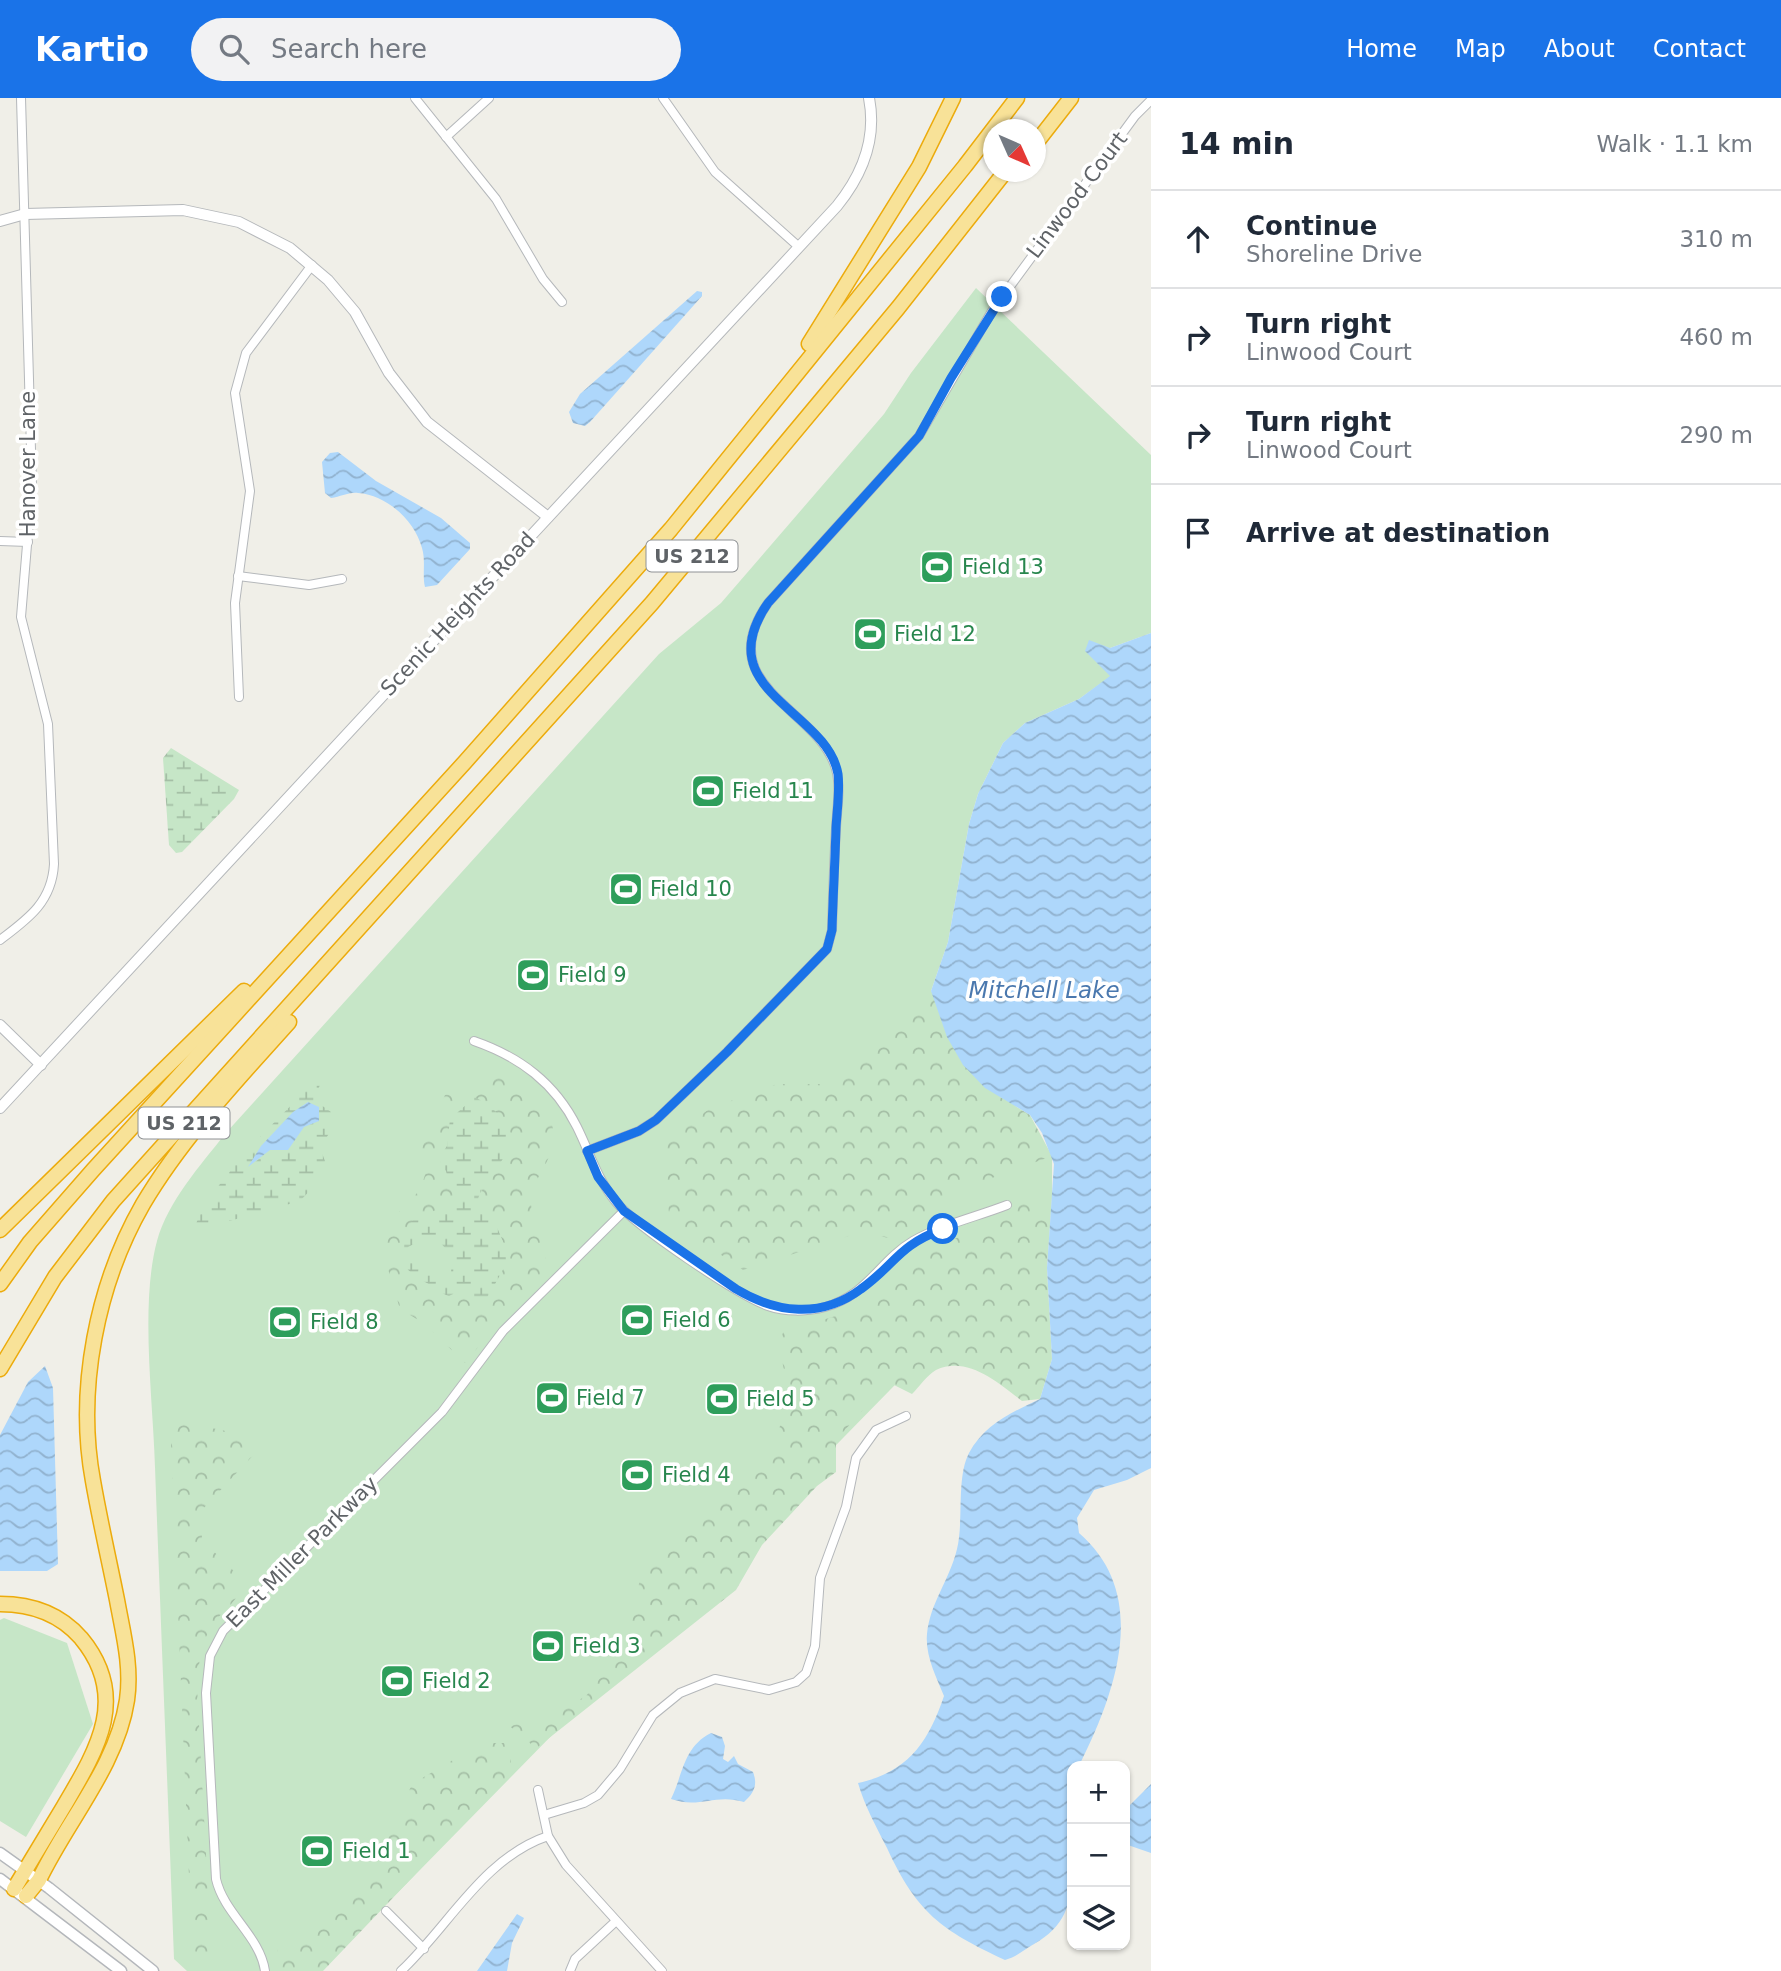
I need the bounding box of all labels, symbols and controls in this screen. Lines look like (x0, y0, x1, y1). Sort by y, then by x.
search box (191, 18, 681, 81)
text: Kartio (35, 30, 149, 69)
icon: search (215, 30, 253, 68)
text: Search here (271, 34, 427, 64)
text: Home (1346, 35, 1417, 63)
text: Map (1455, 35, 1506, 63)
text: About (1544, 35, 1615, 63)
text: Contact (1653, 35, 1746, 63)
north arrow (983, 119, 1046, 182)
text: 14 min (1179, 126, 1294, 161)
street label: Linwood Court (1022, 127, 1132, 263)
text: Walk · 1.1 km (1596, 131, 1753, 157)
text: Continue (1246, 211, 1377, 241)
icon: ahead (1179, 220, 1217, 258)
text: 310 m (1679, 226, 1753, 252)
text: Shoreline Drive (1246, 241, 1423, 267)
route end (986, 281, 1017, 312)
text: Turn right (1246, 309, 1391, 339)
icon: right (1179, 318, 1217, 356)
text: 460 m (1679, 324, 1753, 350)
text: Linwood Court (1246, 339, 1412, 365)
street label: Hanover Lane (16, 391, 40, 537)
text: Turn right (1246, 407, 1391, 437)
icon: right (1179, 416, 1217, 454)
text: 290 m (1679, 422, 1753, 448)
text: Linwood Court (1246, 437, 1412, 463)
icon: arrive (1179, 514, 1217, 552)
text: Arrive at destination (1246, 518, 1550, 548)
street label: Scenic Heights Road (376, 527, 540, 701)
road number: US 212 (646, 540, 738, 572)
sports icon: Field 13 (918, 548, 956, 586)
place label: Field 13 (962, 555, 1044, 579)
sports icon: Field 12 (851, 615, 889, 653)
place label: Field 12 (894, 622, 976, 646)
sports icon: Field 11 (689, 772, 727, 810)
place label: Field 11 (732, 779, 814, 803)
sports icon: Field 10 (607, 870, 645, 908)
place label: Field 10 (650, 877, 732, 901)
sports icon: Field 9 (514, 956, 552, 994)
place label: Field 9 (558, 963, 627, 987)
water label: Mitchell Lake (968, 977, 1120, 1003)
road number: US 212 (138, 1107, 230, 1138)
route start (927, 1213, 958, 1244)
sports icon: Field 6 (618, 1301, 656, 1339)
sports icon: Field 8 (266, 1303, 304, 1341)
place label: Field 6 (662, 1308, 731, 1332)
place label: Field 8 (310, 1310, 379, 1334)
sports icon: Field 7 (533, 1379, 571, 1417)
sports icon: Field 5 (703, 1380, 741, 1418)
place label: Field 7 (576, 1386, 645, 1410)
place label: Field 5 (746, 1387, 815, 1411)
sports icon: Field 4 (618, 1456, 656, 1494)
place label: Field 4 (662, 1463, 731, 1487)
street label: East Miller Parkway (221, 1471, 383, 1633)
sports icon: Field 3 (529, 1627, 567, 1665)
place label: Field 3 (572, 1634, 641, 1658)
sports icon: Field 2 (378, 1662, 416, 1700)
place label: Field 2 (422, 1669, 491, 1693)
map controls (1067, 1761, 1130, 1950)
button: + (1067, 1761, 1130, 1824)
button: − (1067, 1824, 1130, 1887)
sports icon: Field 1 (298, 1832, 336, 1870)
place label: Field 1 (342, 1839, 411, 1863)
button: layers (1067, 1887, 1130, 1950)

